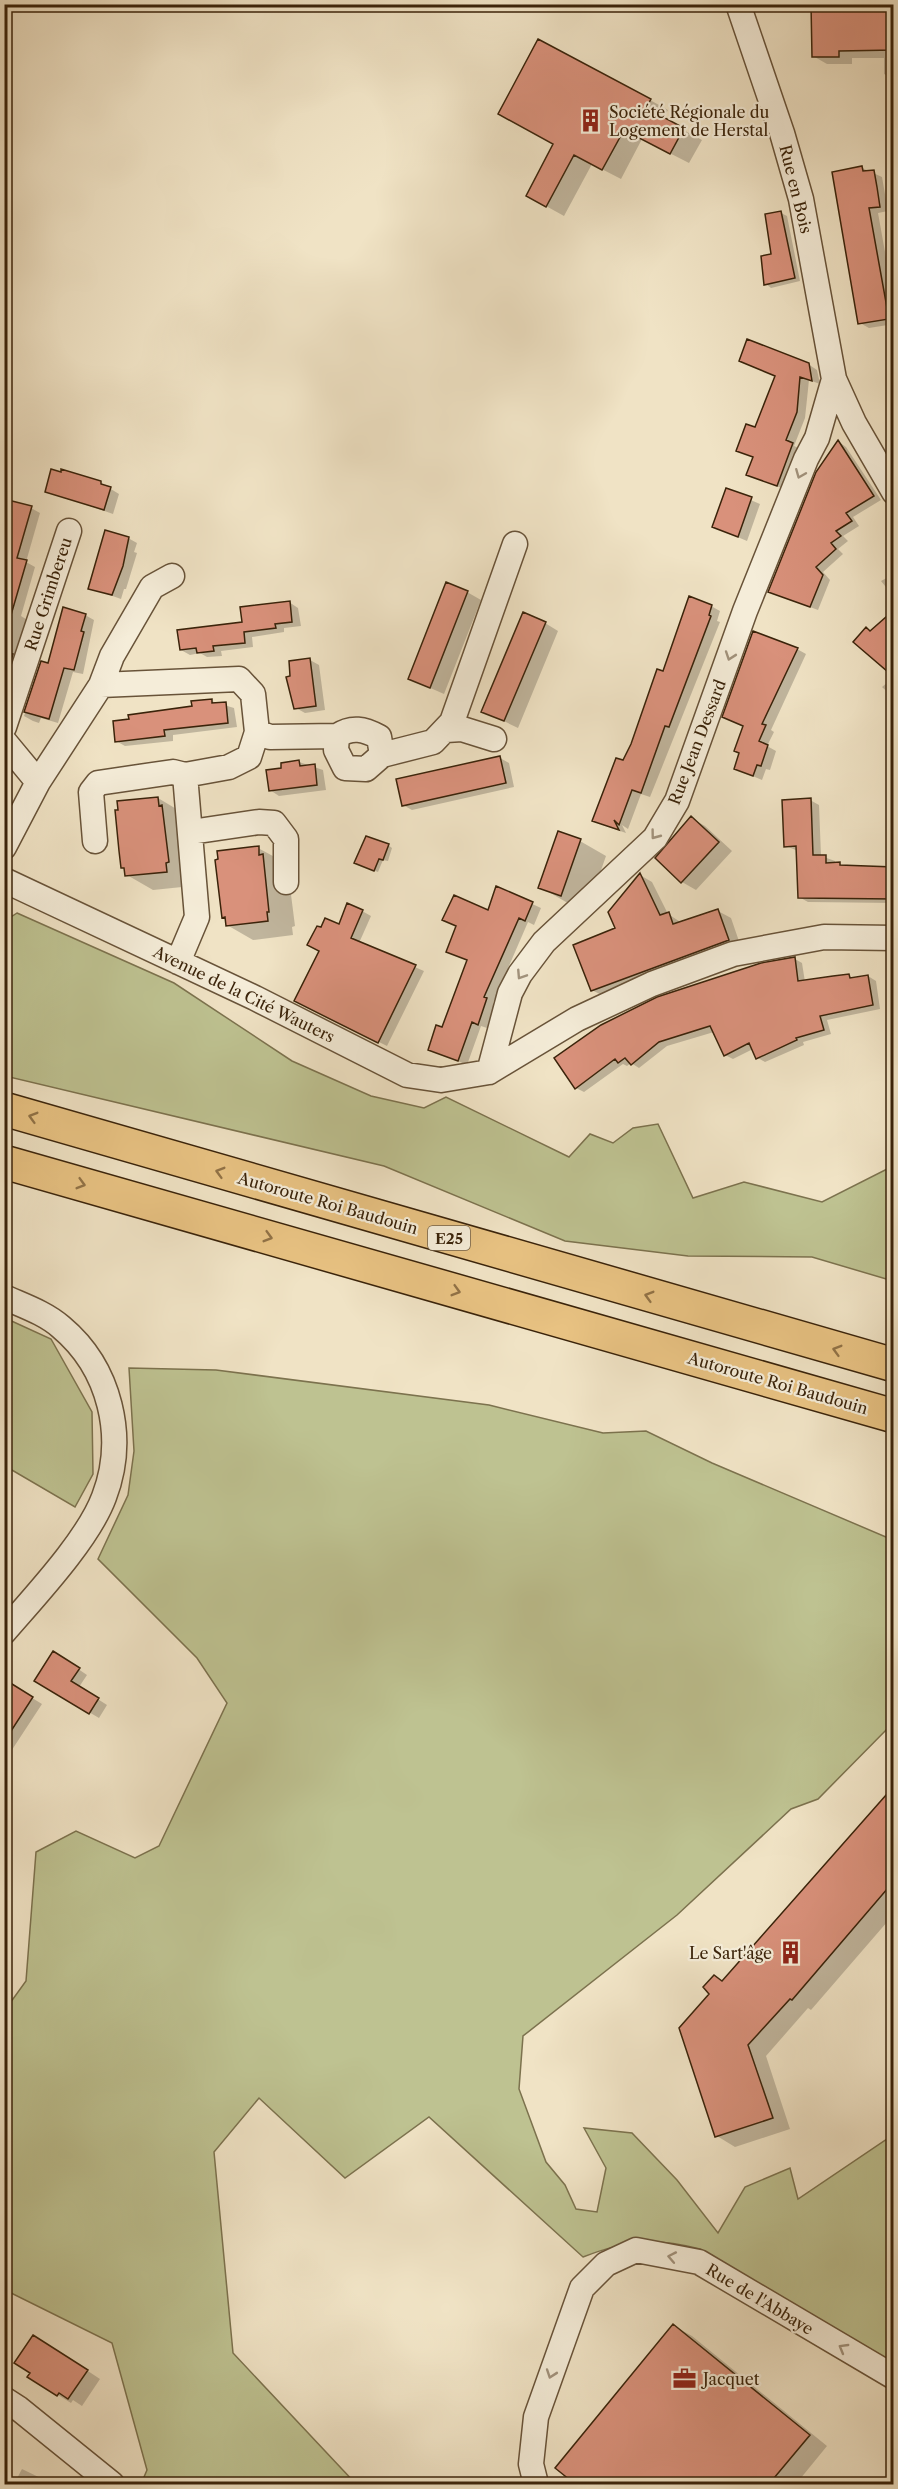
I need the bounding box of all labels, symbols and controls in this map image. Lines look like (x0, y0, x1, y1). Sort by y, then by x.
place label: Société Régionale du Logement de Herstal (609, 102, 769, 140)
building icon: Société Régionale du Logement de Herstal (578, 108, 604, 134)
street label: Rue en Bois (775, 143, 817, 236)
one-way arrow (795, 467, 807, 478)
street label: Rue Grimbereu (20, 535, 76, 653)
one-way arrow (725, 650, 737, 661)
street label: Rue Jean Dessard (664, 676, 730, 807)
one-way arrow (652, 828, 663, 839)
street label: Avenue de la Cité Wauters (149, 941, 338, 1047)
one-way arrow (516, 969, 528, 979)
one-way arrow (28, 1112, 39, 1124)
one-way arrow (215, 1167, 226, 1179)
street label: Autoroute Roi Baudouin (235, 1167, 420, 1238)
one-way arrow (76, 1176, 86, 1189)
road number: E25 (428, 1226, 470, 1250)
one-way arrow (263, 1230, 273, 1243)
one-way arrow (450, 1284, 461, 1296)
one-way arrow (645, 1291, 655, 1303)
one-way arrow (832, 1344, 842, 1357)
street label: Autoroute Roi Baudouin (685, 1347, 870, 1418)
building icon: Le Sart'âge (777, 1940, 803, 1966)
place label: Le Sart'âge (689, 1943, 772, 1963)
one-way arrow (667, 2251, 677, 2264)
street label: Rue de l'Abbaye (703, 2259, 817, 2339)
one-way arrow (839, 2344, 849, 2355)
office icon: Jacquet (672, 2366, 698, 2392)
one-way arrow (546, 2368, 559, 2379)
place label: Jacquet (700, 2369, 760, 2389)

